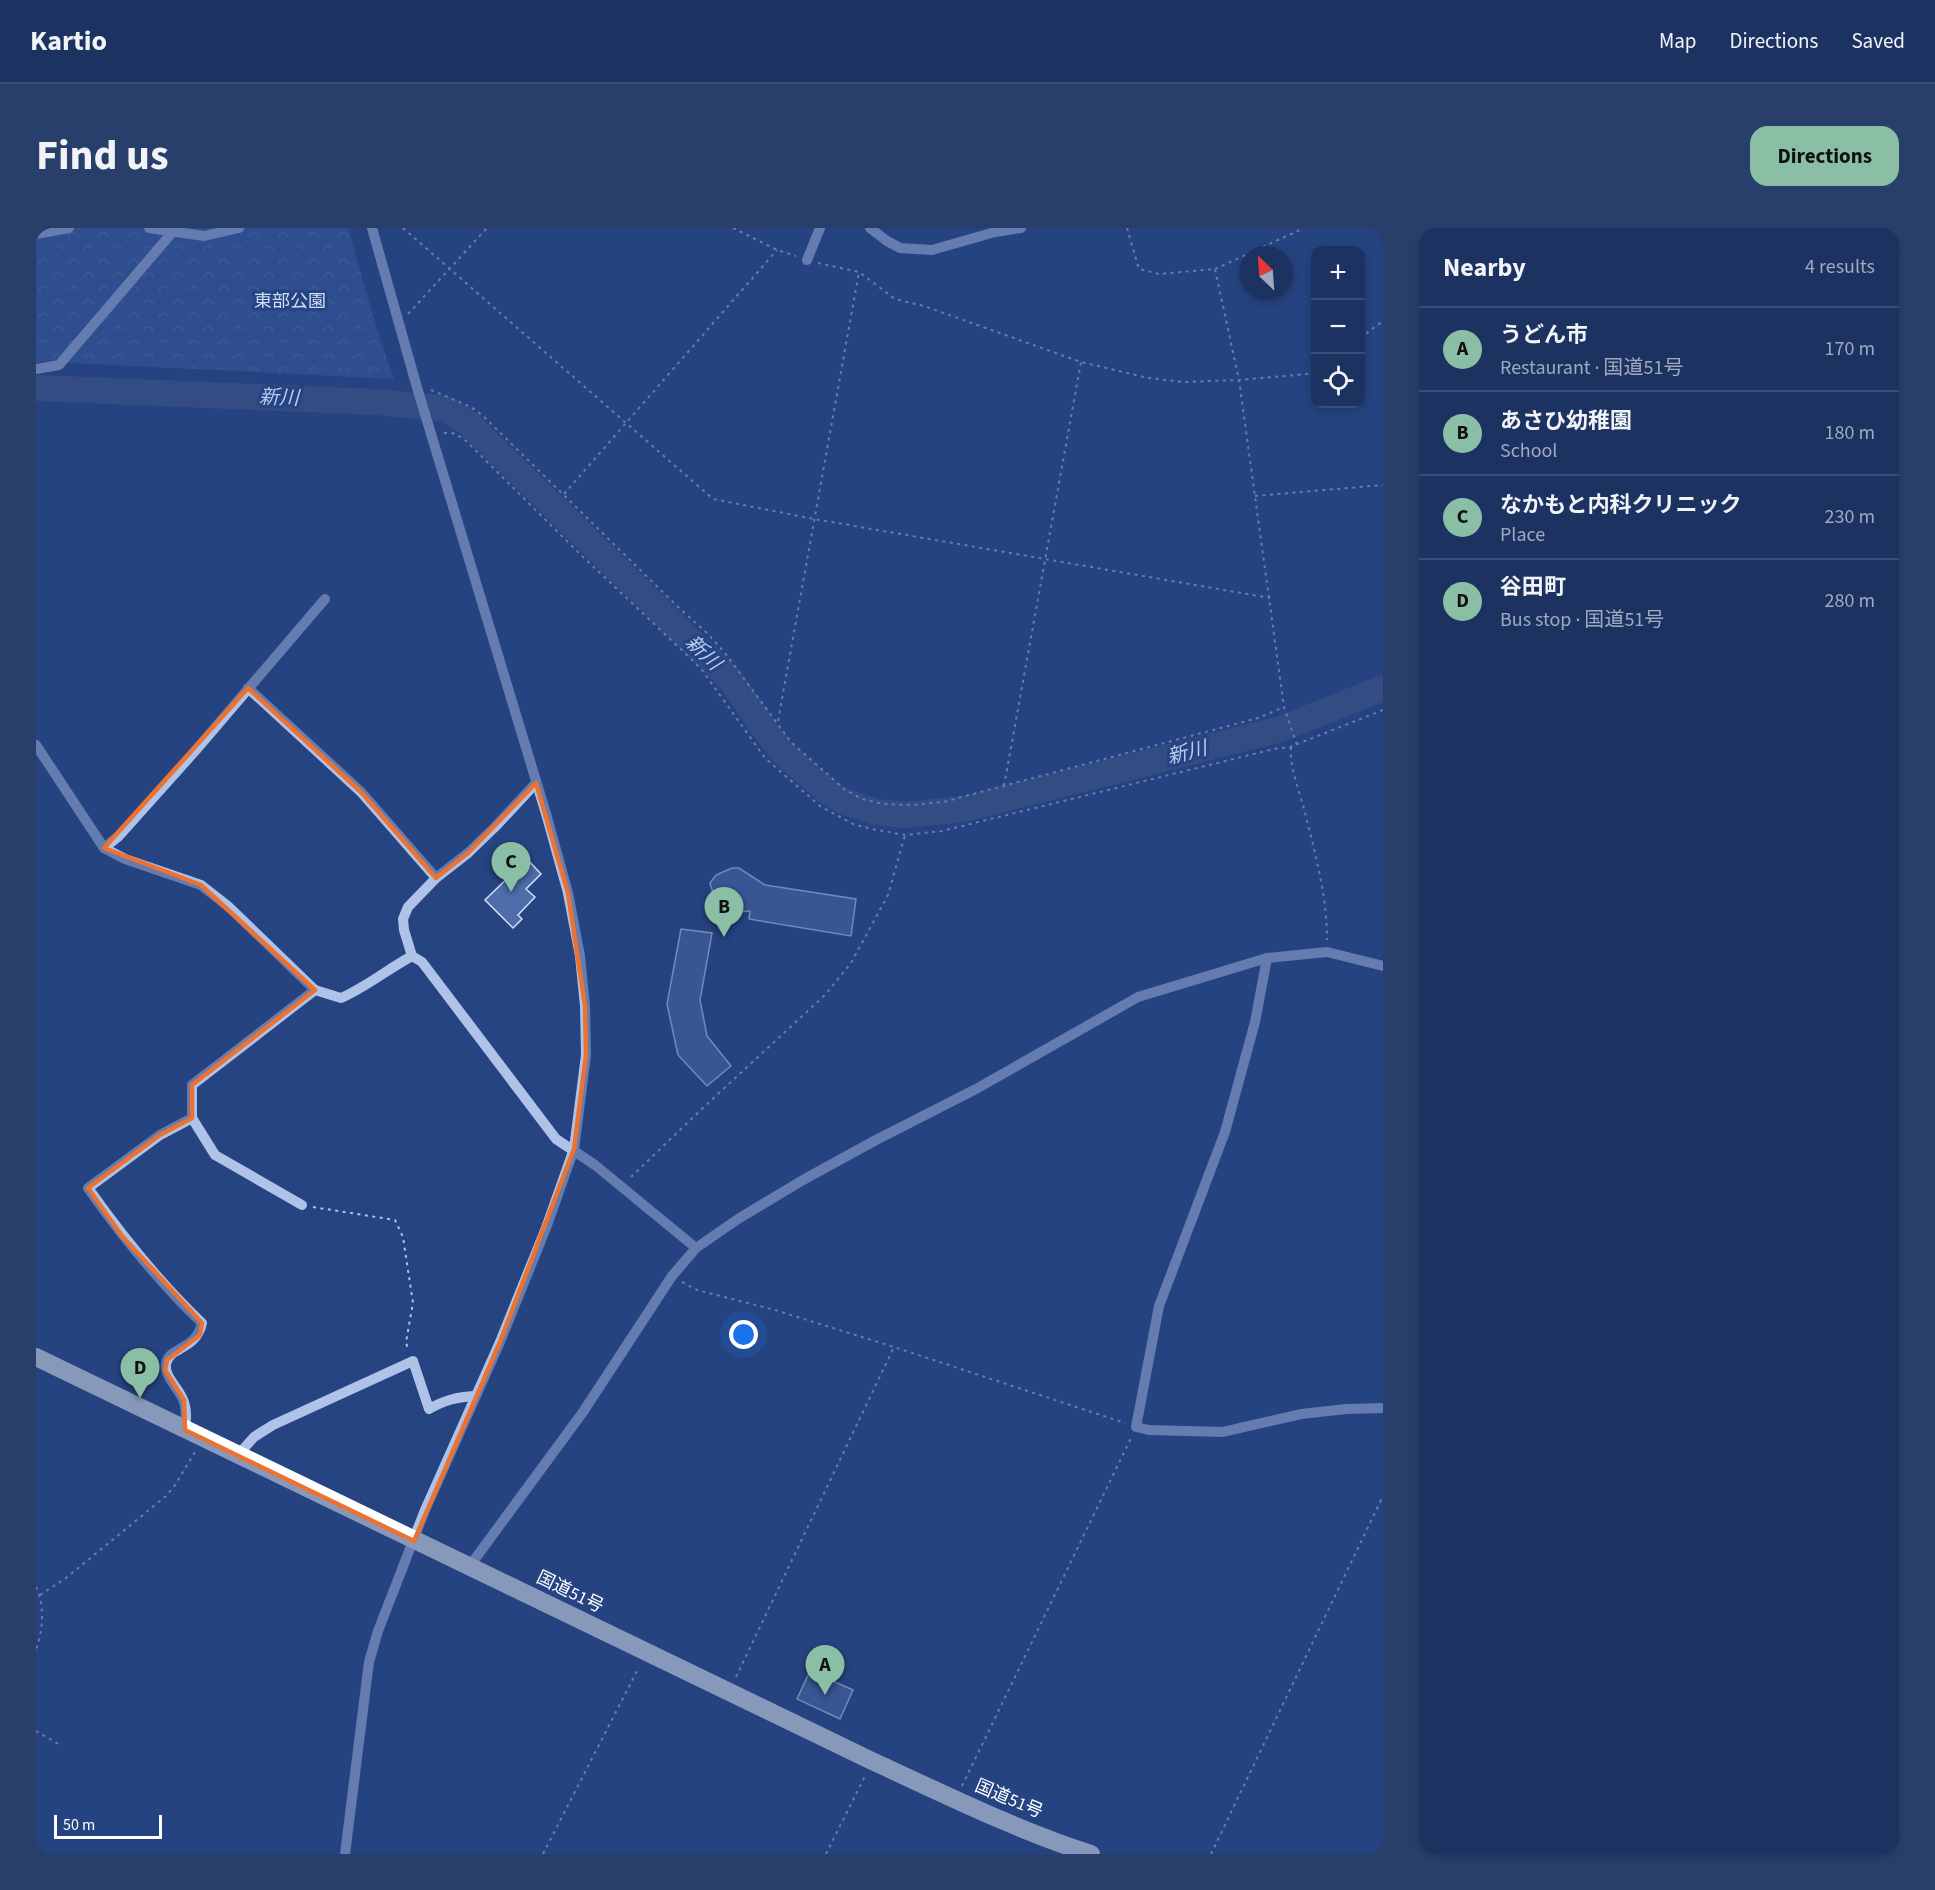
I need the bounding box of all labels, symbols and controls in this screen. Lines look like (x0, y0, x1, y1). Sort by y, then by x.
text: Kartio (30, 21, 107, 61)
text: Map (1659, 26, 1697, 56)
text: Directions (1730, 26, 1818, 56)
text: Saved (1851, 26, 1905, 56)
text: Find us (36, 126, 169, 186)
button: Directions (1750, 126, 1899, 186)
north arrow (1239, 246, 1293, 300)
map controls (1311, 246, 1365, 408)
button: + (1311, 246, 1365, 300)
text: Nearby (1443, 249, 1526, 286)
text: 4 results (1805, 253, 1875, 281)
park label: 東部公園 (254, 289, 326, 314)
button: − (1311, 300, 1365, 354)
text: うどん市 (1500, 319, 1588, 351)
text: A (1457, 335, 1468, 363)
text: 170 m (1825, 335, 1875, 363)
button: locate (1311, 354, 1365, 408)
text: Restaurant · 国道51号 (1500, 354, 1683, 382)
water label: 新川 (259, 383, 301, 413)
text: あさひ幼稚園 (1500, 405, 1632, 437)
text: B (1456, 419, 1469, 447)
text: 180 m (1825, 419, 1875, 447)
text: School (1500, 437, 1557, 465)
text: なかもと内科クリニック (1500, 489, 1742, 521)
text: C (1457, 503, 1468, 531)
text: 230 m (1825, 503, 1875, 531)
text: Place (1500, 521, 1545, 549)
text: 谷田町 (1500, 571, 1566, 603)
text: D (1456, 587, 1469, 615)
text: 280 m (1825, 587, 1875, 615)
text: Bus stop · 国道51号 (1500, 606, 1664, 634)
water label: 新川 (679, 629, 729, 678)
water label: 新川 (1164, 734, 1212, 771)
pin: C (492, 842, 530, 892)
pin: B (704, 888, 744, 937)
your location (729, 1320, 758, 1349)
pin: D (120, 1348, 160, 1398)
street label: 国道51号 (532, 1565, 608, 1619)
pin: A (806, 1646, 844, 1695)
street label: 国道51号 (971, 1773, 1047, 1825)
scale bar (54, 1812, 162, 1840)
text: 50 m (63, 1814, 95, 1836)

